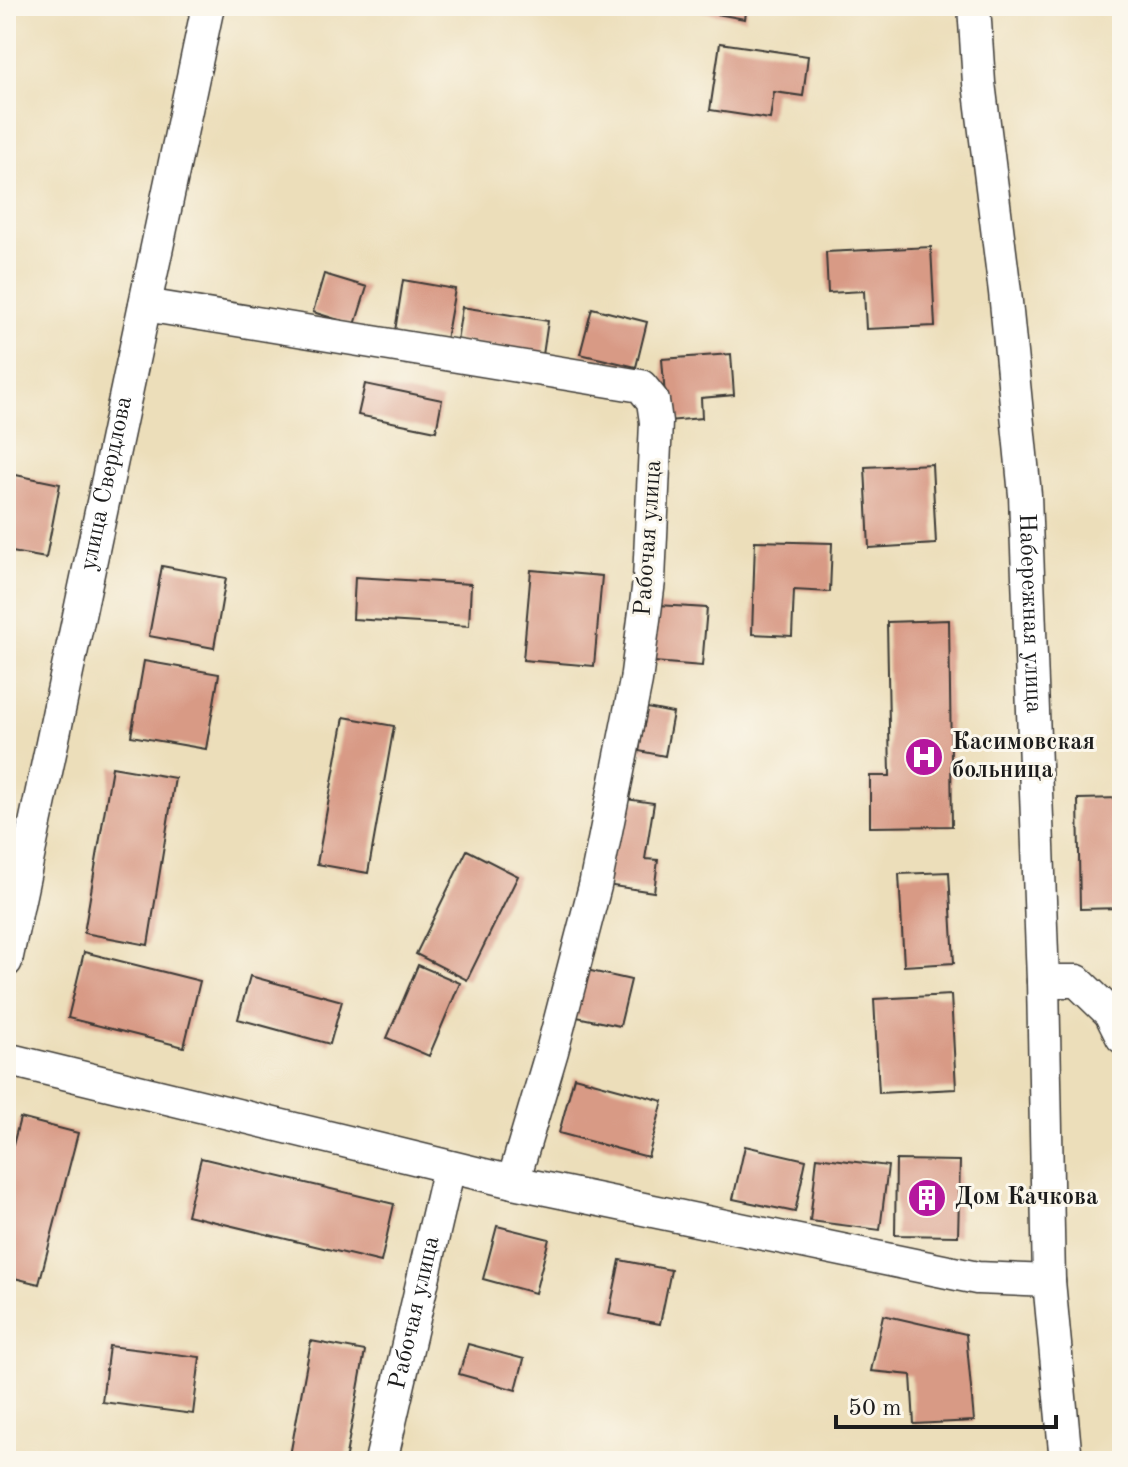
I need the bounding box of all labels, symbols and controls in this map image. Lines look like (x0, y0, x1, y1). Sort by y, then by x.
street label: улица Свердлова (77, 394, 137, 573)
street label: Рабочая улица (632, 459, 666, 617)
street label: Набережная улица (1014, 513, 1045, 714)
place label: Касимовская больница (952, 731, 1095, 783)
hospital icon: Касимовская больница (903, 736, 945, 778)
building icon: Дом Качкова (906, 1177, 948, 1219)
place label: Дом Качкова (955, 1186, 1098, 1210)
street label: Рабочая улица (386, 1234, 445, 1392)
scale bar (836, 1379, 1056, 1429)
text: 50 m (848, 1397, 902, 1421)

